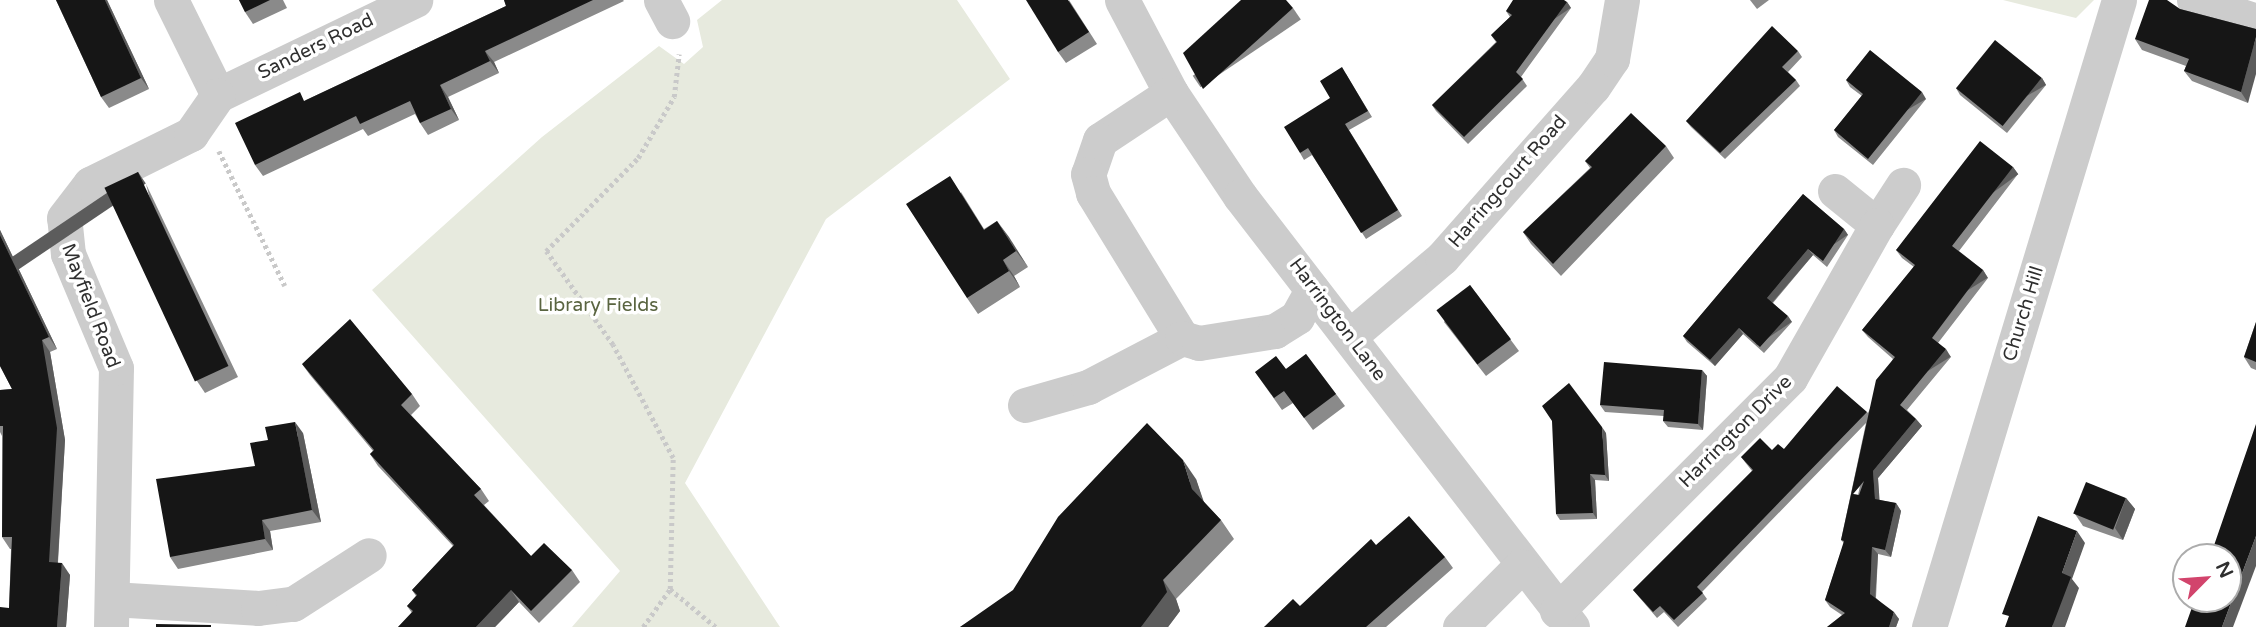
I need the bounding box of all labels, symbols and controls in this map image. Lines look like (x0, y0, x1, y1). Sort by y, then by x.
street label: Sanders Road (254, 9, 378, 85)
street label: Harringcourt Road (1444, 111, 1572, 253)
street label: Mayfield Road (56, 241, 124, 371)
street label: Harrington Lane (1284, 254, 1390, 386)
street label: Church Hill (1999, 264, 2049, 364)
park label: Library Fields (538, 295, 658, 317)
street label: Harrington Drive (1675, 371, 1797, 493)
north arrow (2172, 543, 2242, 613)
text: N (2211, 558, 2237, 582)

